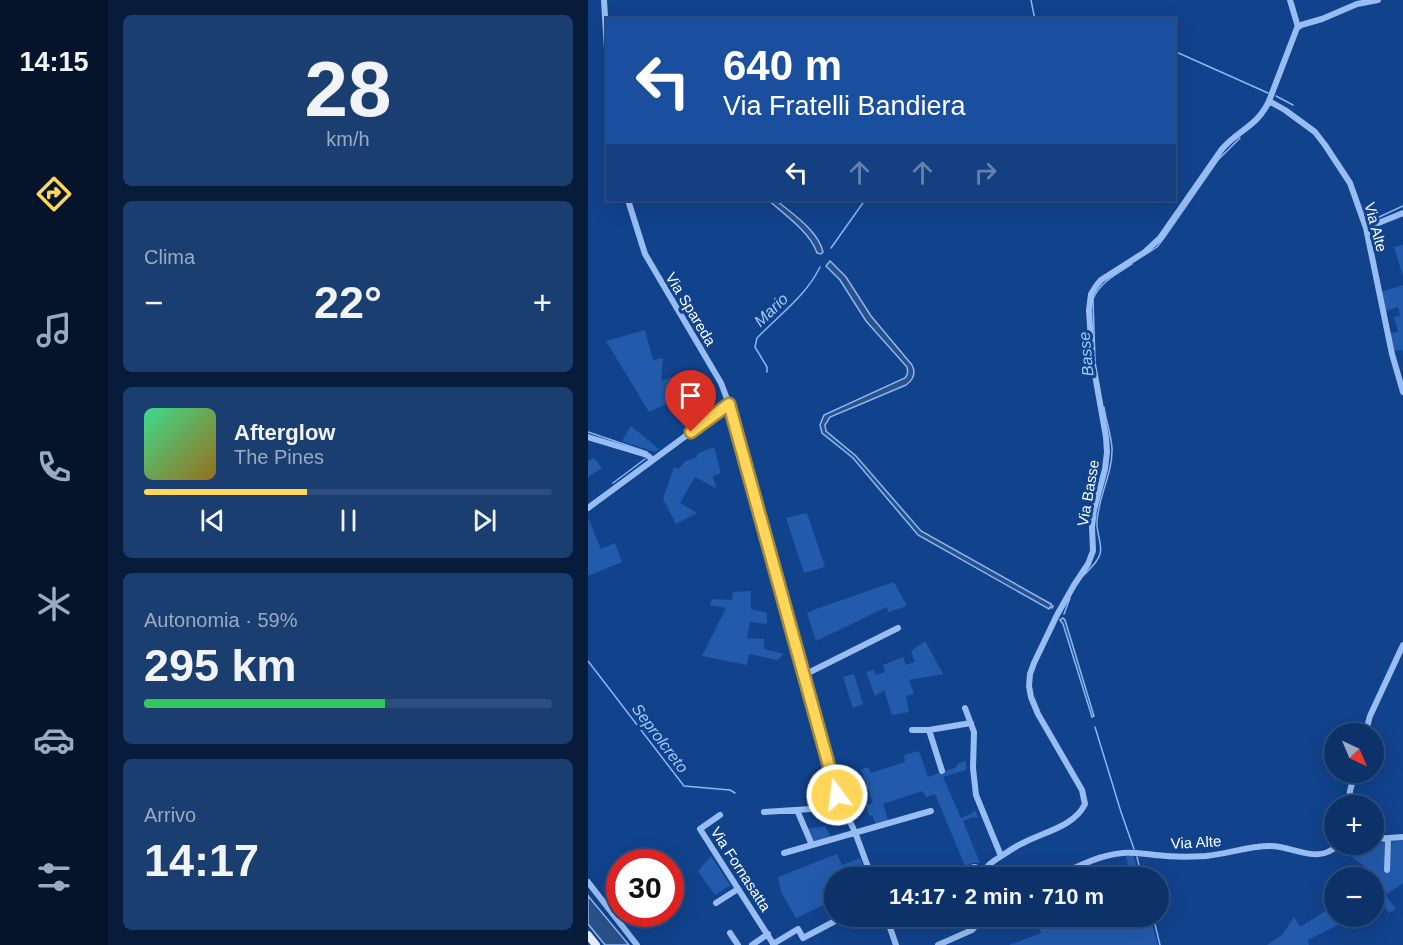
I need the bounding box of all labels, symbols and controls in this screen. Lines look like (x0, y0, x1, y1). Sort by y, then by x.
icon: left (624, 42, 702, 120)
text: 640 m (723, 42, 842, 89)
text: 28 (305, 45, 391, 133)
text: 14:15 (19, 47, 89, 77)
text: Via Fratelli Bandiera (723, 91, 966, 121)
text: km/h (326, 128, 370, 150)
icon: left (780, 156, 813, 189)
icon: ahead (843, 156, 876, 189)
icon: ahead (906, 156, 939, 189)
icon: right (969, 156, 1002, 189)
icon: directions (33, 173, 75, 215)
street label: Via Alte (1361, 200, 1391, 254)
text: Clima (144, 246, 195, 268)
street label: Via Spareda (663, 269, 720, 349)
text: 22° (314, 277, 382, 328)
text: − (144, 284, 163, 321)
text: + (533, 284, 552, 321)
water label: Mario (751, 290, 791, 330)
icon: music (33, 309, 75, 351)
water label: Basse (1076, 331, 1096, 377)
pin (665, 370, 716, 432)
icon: arrive (674, 379, 707, 412)
text: Afterglow (234, 420, 335, 445)
icon: phone (33, 446, 75, 488)
text: The Pines (234, 446, 324, 468)
street label: Via Basse (1074, 458, 1102, 528)
icon: previous (196, 504, 229, 537)
icon: pause (332, 504, 365, 537)
icon: next (468, 504, 501, 537)
icon: climate (33, 583, 75, 625)
text: Autonomia · 59% (144, 609, 297, 631)
text: 295 km (144, 640, 297, 691)
water label: Seprolcreto (629, 700, 691, 776)
icon: car (33, 719, 75, 761)
north arrow (1324, 723, 1384, 783)
map controls (1324, 723, 1384, 927)
position arrow (805, 763, 869, 827)
button: + (1324, 795, 1384, 855)
text: Arrivo (144, 804, 196, 826)
street label: Via Fornasatta (707, 824, 775, 915)
street label: Via Alte (1170, 832, 1222, 852)
text: 14:17 (144, 835, 259, 886)
speed limit sign: 30 (606, 849, 684, 927)
icon: filters (33, 856, 75, 898)
button: − (1324, 867, 1384, 927)
text: 14:17 · 2 min · 710 m (889, 884, 1104, 909)

